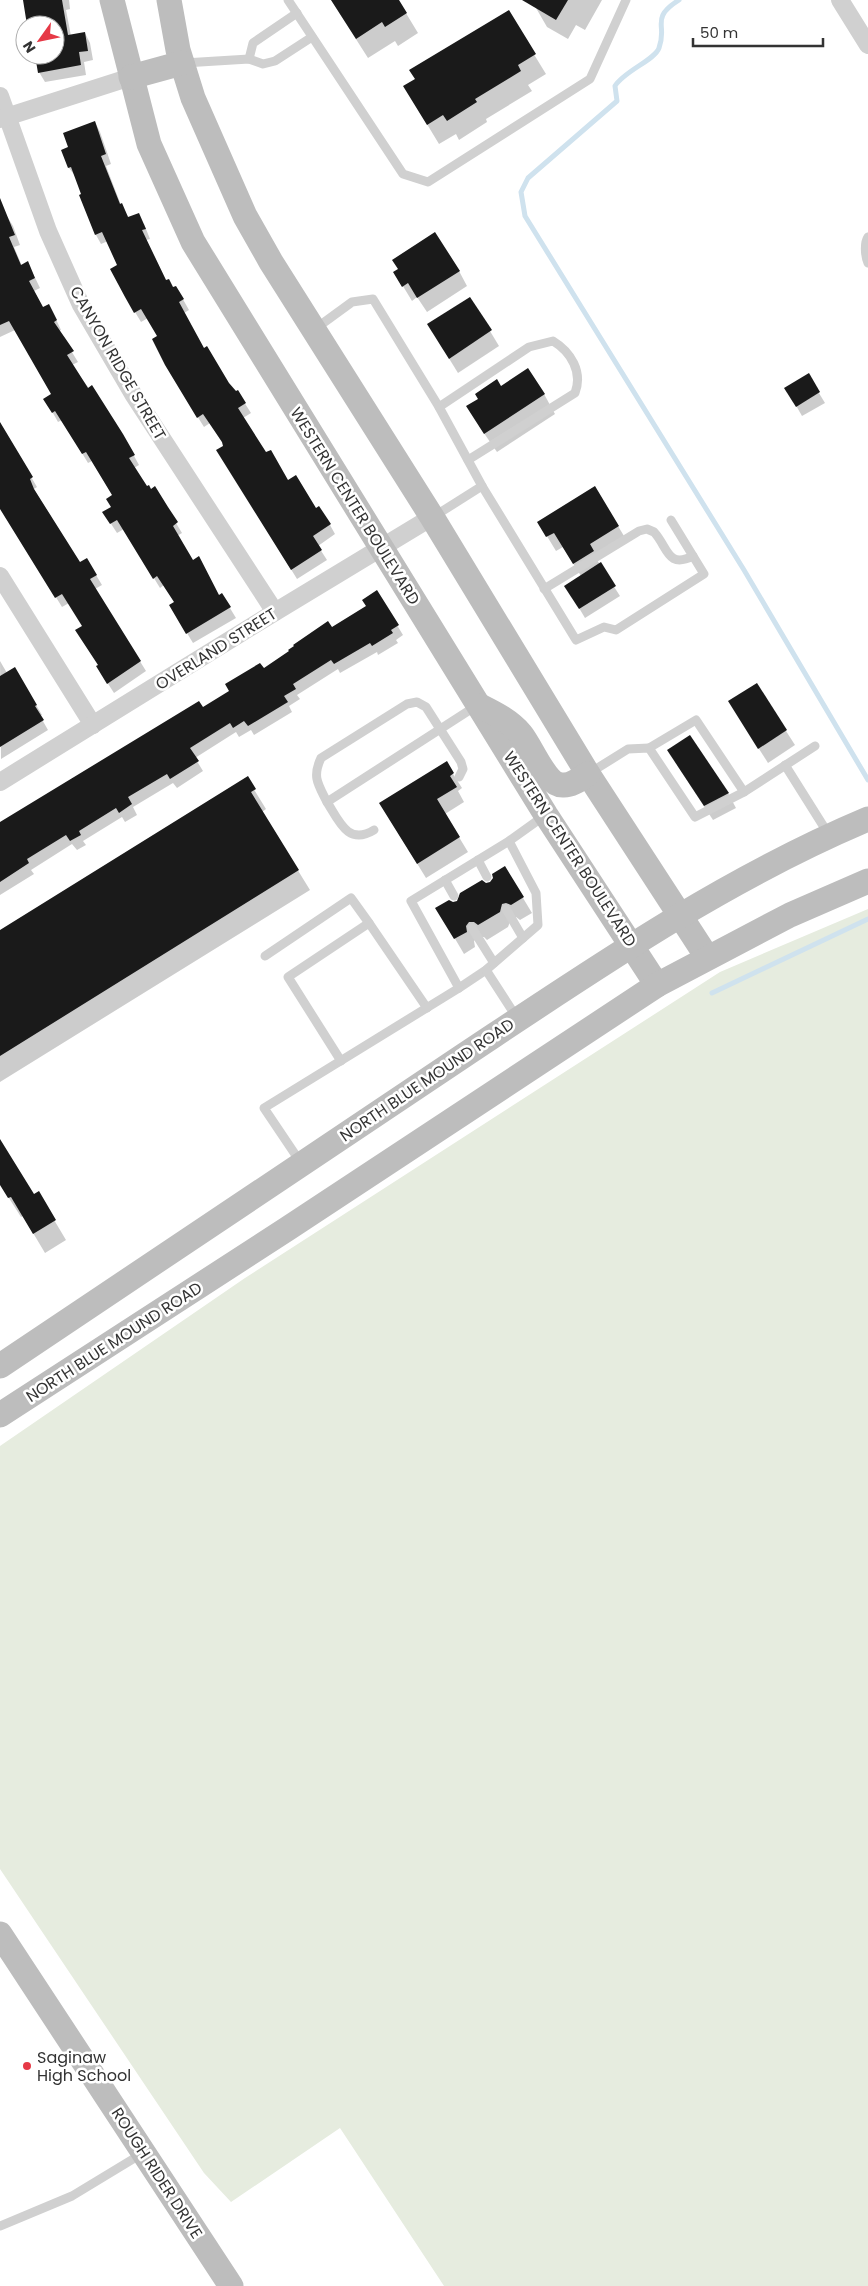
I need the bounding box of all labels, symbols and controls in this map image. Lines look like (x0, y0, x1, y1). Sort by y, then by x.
north arrow (15, 15, 65, 65)
scale bar (693, 15, 823, 47)
text: 50 m (700, 22, 738, 43)
text: N (18, 37, 40, 57)
street label: CANYON RIDGE STREET (64, 282, 172, 445)
street label: WESTERN CENTER BOULEVARD (285, 403, 425, 609)
street label: OVERLAND STREET (151, 602, 281, 696)
street label: WESTERN CENTER BOULEVARD (498, 747, 642, 951)
street label: NORTH BLUE MOUND ROAD (335, 1013, 519, 1147)
street label: NORTH BLUE MOUND ROAD (21, 1276, 207, 1408)
place label: Saginaw High School (37, 2046, 131, 2087)
marker: Saginaw High School (21, 2060, 33, 2072)
street label: ROUGH RIDER DRIVE (106, 2103, 208, 2243)

